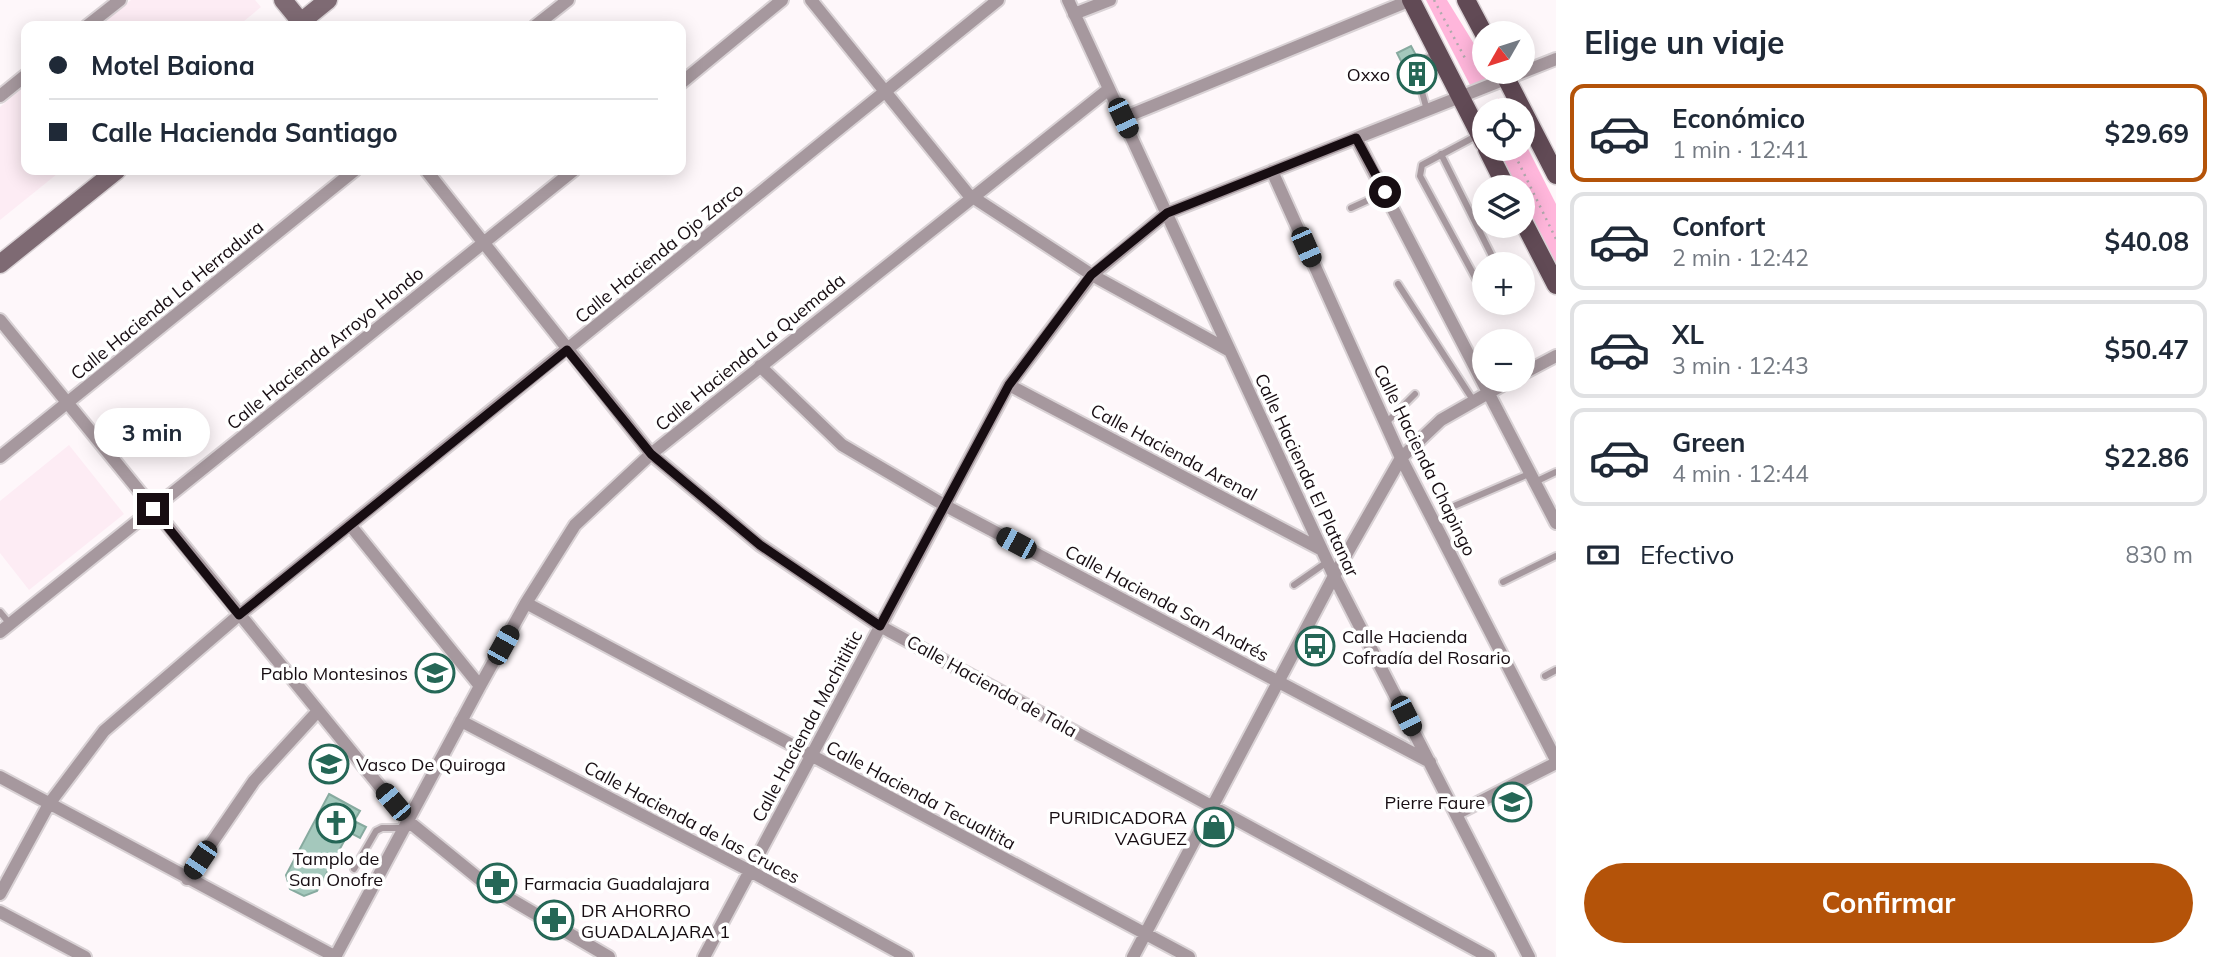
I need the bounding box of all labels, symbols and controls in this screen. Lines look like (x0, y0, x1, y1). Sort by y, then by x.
north arrow (1472, 21, 1535, 84)
map controls (1472, 21, 1535, 392)
text: Elige un viaje (1584, 22, 1785, 62)
text: Motel Baiona (91, 49, 255, 82)
building icon: Oxxo (1396, 53, 1438, 95)
place label: Oxxo (1347, 63, 1390, 86)
car (1105, 95, 1142, 141)
button: locate (1472, 98, 1535, 161)
icon: car (1588, 102, 1651, 165)
text: Económico (1672, 102, 1805, 135)
text: Calle Hacienda Santiago (91, 116, 398, 149)
text: $29.69 (2105, 117, 2189, 150)
text: 1 min · 12:41 (1672, 135, 1809, 164)
button: layers (1472, 175, 1535, 238)
route start (1369, 176, 1401, 208)
street label: Calle Hacienda Ojo Zarco (570, 178, 748, 328)
icon: car (1588, 210, 1651, 273)
text: Confort (1672, 210, 1765, 243)
street label: Calle Hacienda La Herradura (66, 215, 268, 385)
car (1288, 224, 1325, 270)
text: $40.08 (2105, 225, 2189, 258)
text: 2 min · 12:42 (1672, 243, 1809, 272)
button: + (1472, 252, 1535, 315)
street label: Calle Hacienda Arroyo Hondo (222, 261, 428, 435)
street label: Calle Hacienda La Quemada (650, 268, 850, 436)
icon: car (1588, 318, 1651, 381)
text: XL (1672, 318, 1704, 351)
button: − (1472, 329, 1535, 392)
text: $50.47 (2105, 333, 2189, 366)
text: 3 min · 12:43 (1672, 351, 1809, 380)
street label: Calle Hacienda Chapingo (1368, 360, 1482, 560)
street label: Calle Hacienda El Platanar (1250, 370, 1364, 581)
street label: Calle Hacienda Arenal (1087, 398, 1261, 506)
callout: 3 min (95, 407, 211, 456)
text: 3 min (122, 418, 182, 447)
icon: car (1588, 426, 1651, 489)
text: Green (1672, 426, 1745, 459)
text: $22.86 (2105, 441, 2189, 474)
text: 4 min · 12:44 (1672, 459, 1809, 488)
route end (137, 493, 169, 525)
car (993, 524, 1040, 562)
icon: cash (1584, 536, 1622, 574)
text: Efectivo (1640, 538, 1734, 571)
street label: Calle Hacienda San Andrés (1061, 539, 1273, 667)
text: 830 m (2125, 540, 2193, 569)
car (484, 622, 523, 668)
bus stop icon: Calle Hacienda Cofradía del Rosario (1294, 625, 1336, 667)
place label: Calle Hacienda Cofradía del Rosario (1342, 625, 1511, 669)
street label: Calle Hacienda Mochitiltic (747, 626, 867, 826)
street label: Calle Hacienda de Tala (903, 630, 1081, 742)
school or university icon: Pablo Montesinos (414, 652, 456, 694)
place label: Pablo Montesinos (261, 662, 408, 685)
car (1388, 693, 1425, 739)
street label: Calle Hacienda Tecualtita (822, 735, 1020, 855)
school or university icon: Vasco De Quiroga (308, 743, 350, 785)
place label: Vasco De Quiroga (356, 753, 506, 776)
street label: Calle Hacienda de las Cruces (580, 755, 804, 889)
car (372, 779, 415, 825)
school or university icon: Pierre Faure (1491, 781, 1533, 823)
place label: Pierre Faure (1385, 791, 1485, 814)
church icon: Tamplo de San Onofre (315, 802, 357, 844)
place label: PURIDICADORA VAGUEZ (1049, 806, 1187, 850)
shop icon: PURIDICADORA VAGUEZ (1193, 806, 1235, 848)
car (180, 837, 221, 883)
place label: Tamplo de San Onofre (289, 847, 383, 891)
pharmacy icon: Farmacia Guadalajara (476, 862, 518, 904)
button: Confirmar (1584, 863, 2193, 943)
place label: Farmacia Guadalajara (524, 872, 710, 895)
pharmacy icon: DR AHORRO GUADALAJARA 1 (533, 899, 575, 941)
place label: DR AHORRO GUADALAJARA 1 (581, 899, 730, 943)

